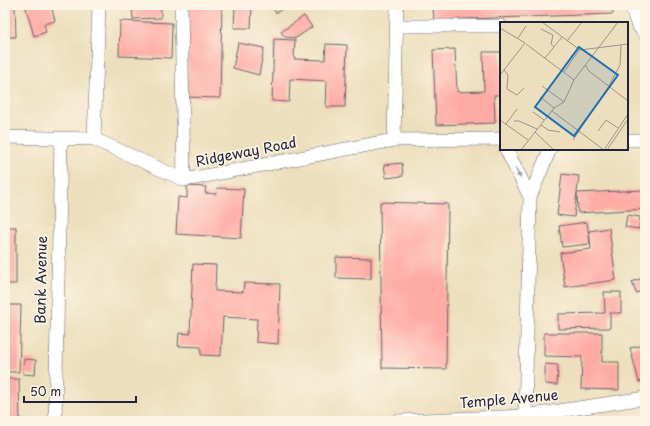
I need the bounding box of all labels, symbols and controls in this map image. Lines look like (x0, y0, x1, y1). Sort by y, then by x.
inset map (500, 22, 628, 150)
street label: Ridgeway Road (194, 131, 298, 172)
one-way arrow (515, 167, 521, 179)
street label: Bank Avenue (29, 235, 52, 324)
scale bar (24, 378, 136, 404)
text: 50 m (30, 382, 61, 400)
street label: Temple Avenue (459, 384, 559, 413)

